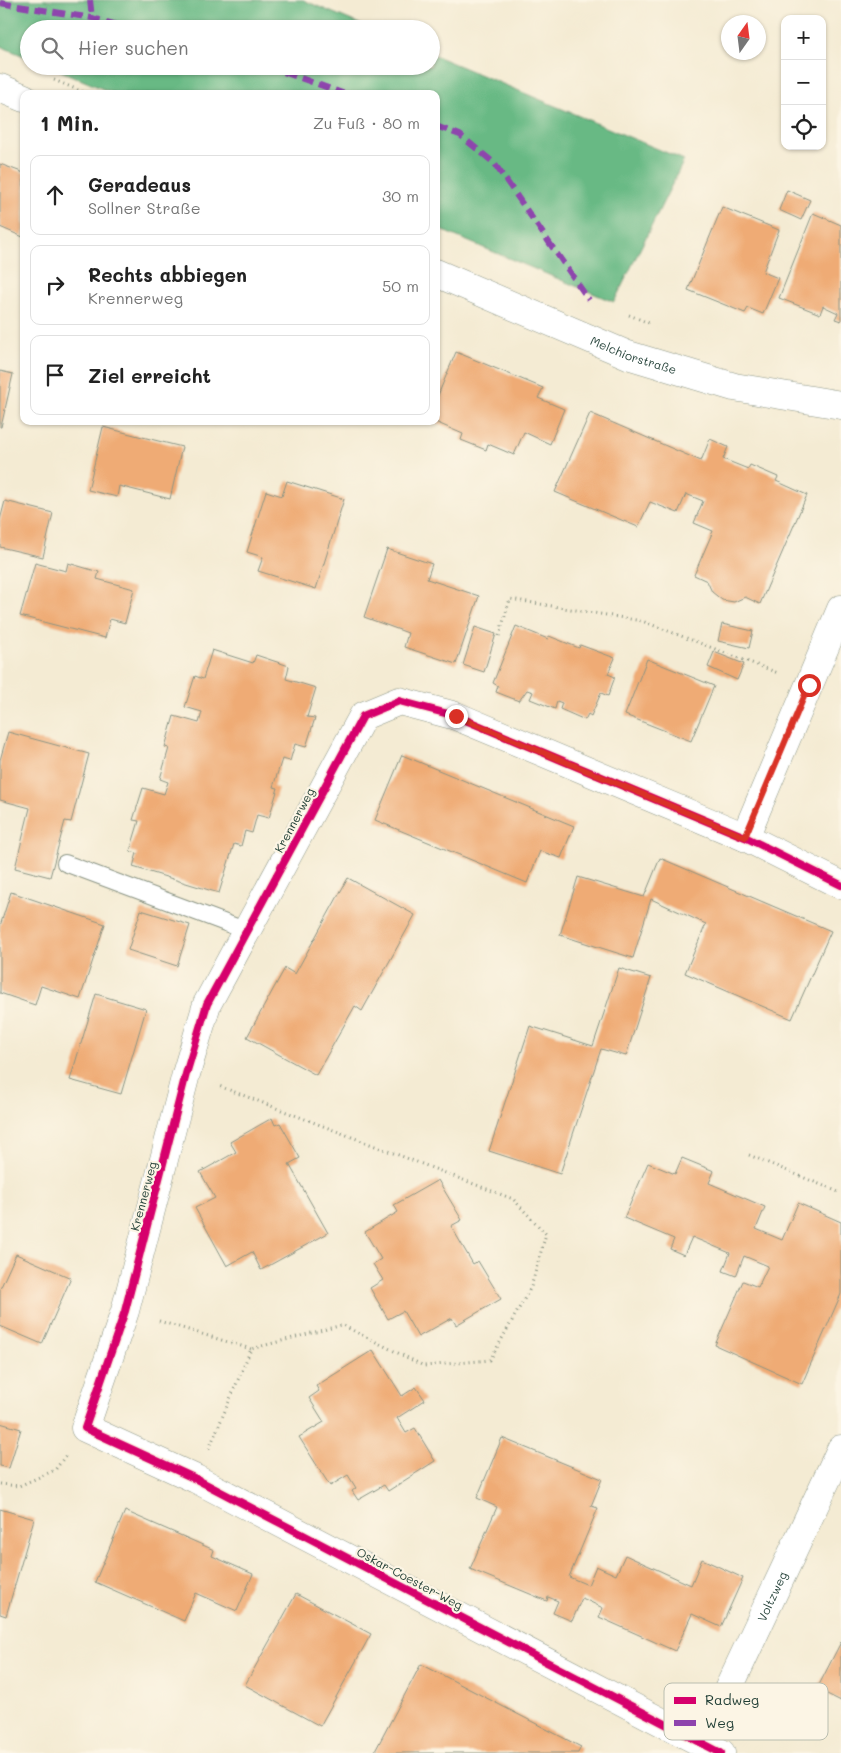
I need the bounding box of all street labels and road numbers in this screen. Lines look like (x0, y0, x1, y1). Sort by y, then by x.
street label: Melchiorstraße (588, 332, 679, 377)
street label: Krennerweg (270, 785, 318, 855)
street label: Krennerweg (126, 1160, 160, 1232)
street label: Oskar-Coester-Weg (354, 1543, 466, 1613)
street label: Voltzweg (753, 1569, 790, 1624)

